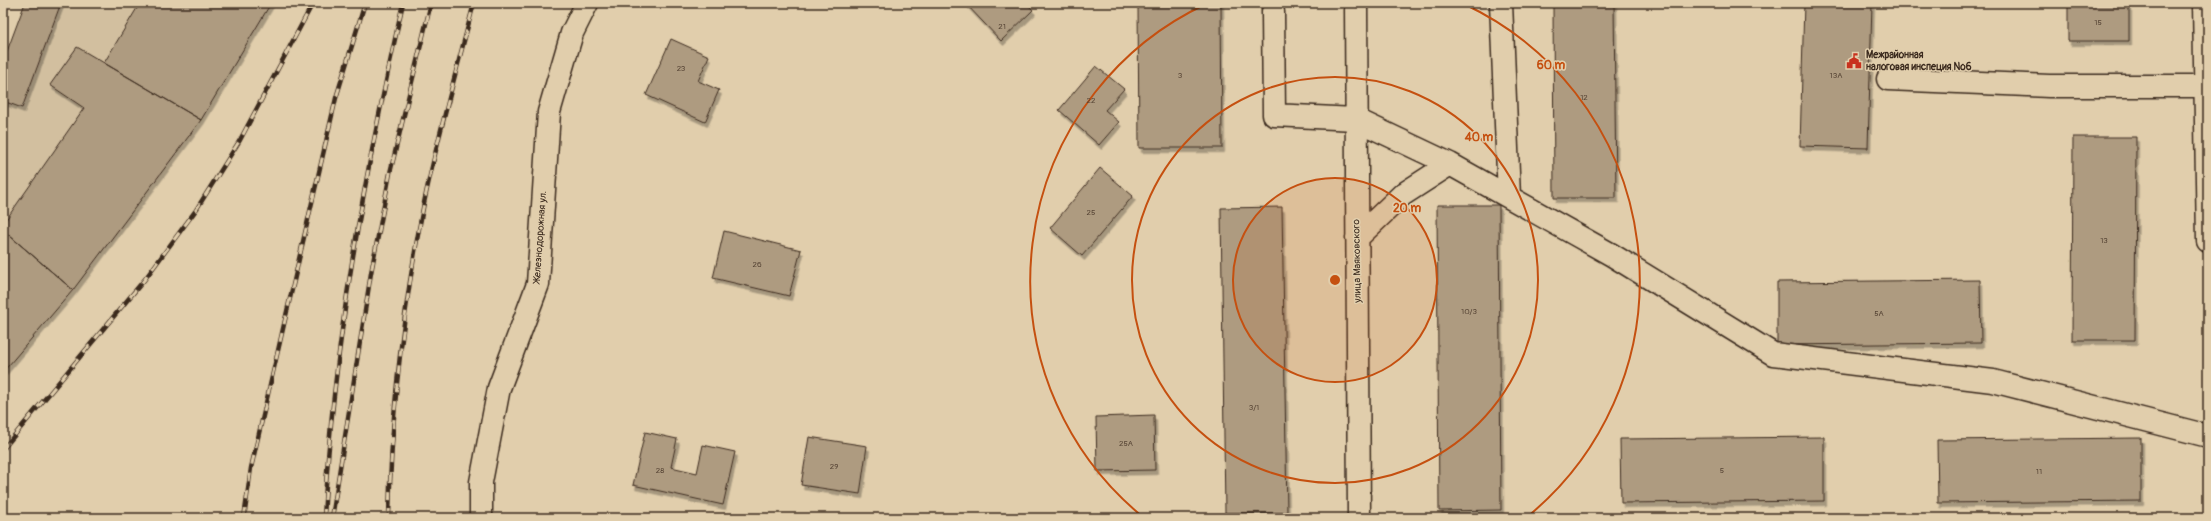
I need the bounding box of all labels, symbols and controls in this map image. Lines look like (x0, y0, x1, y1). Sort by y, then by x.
house number: 15 (2094, 18, 2102, 27)
house number: 21 (998, 22, 1006, 31)
place label: Межрайонная налоговая инспеция №6 (1866, 49, 1972, 73)
public building icon: Межрайонная налоговая инспеция №6 (1845, 52, 1863, 70)
text: 60 m (1537, 58, 1566, 73)
house number: 23 (677, 64, 686, 73)
house number: 3 (1178, 71, 1183, 80)
house number: 13А (1830, 71, 1842, 80)
house number: 12 (1580, 93, 1588, 102)
house number: 22 (1087, 96, 1096, 105)
text: 40 m (1464, 130, 1494, 145)
street label: Железнодорожная ул. (531, 190, 549, 285)
text: 20 m (1393, 201, 1421, 216)
house number: 25 (1087, 208, 1095, 217)
street label: улица Маяковского (1350, 219, 1364, 304)
house number: 13 (2100, 236, 2108, 245)
house number: 26 (752, 260, 762, 269)
centre of rings (1328, 273, 1342, 287)
house number: 10/3 (1461, 307, 1477, 316)
house number: 5А (1874, 309, 1884, 318)
house number: 3/1 (1249, 403, 1259, 412)
house number: 25А (1119, 439, 1133, 448)
house number: 29 (830, 462, 838, 471)
house number: 28 (656, 466, 664, 475)
house number: 5 (1720, 466, 1724, 475)
house number: 11 (2036, 467, 2042, 476)

